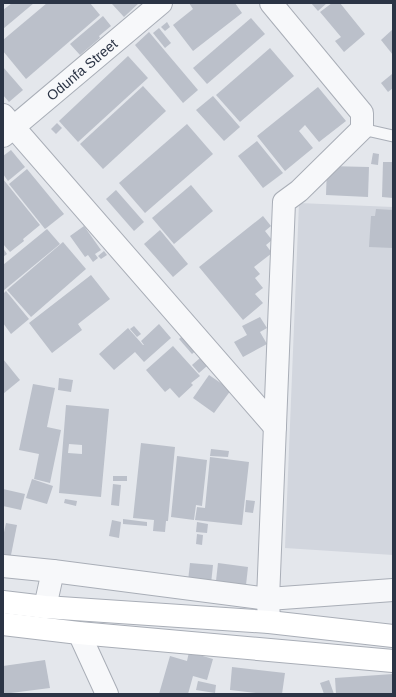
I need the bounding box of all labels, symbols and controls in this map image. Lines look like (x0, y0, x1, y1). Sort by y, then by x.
street label: Odunfa Street (43, 35, 120, 104)

